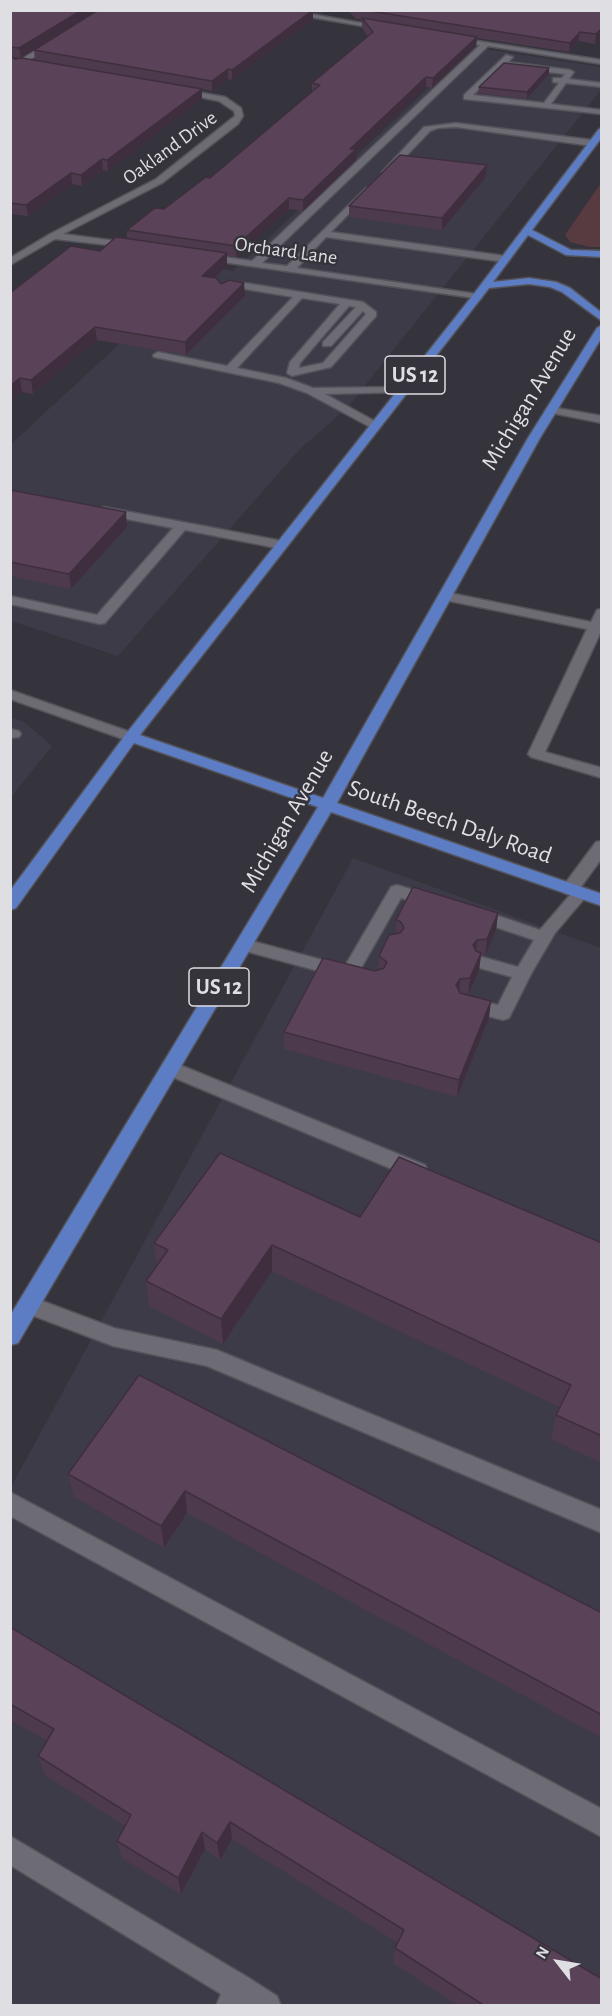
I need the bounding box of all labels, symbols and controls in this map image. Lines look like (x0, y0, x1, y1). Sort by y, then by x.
street label: Oakland Drive (118, 106, 222, 190)
street label: Orchard Lane (233, 232, 339, 270)
street label: Michigan Avenue (475, 323, 583, 475)
road number: US 12 (385, 356, 445, 394)
street label: Michigan Avenue (234, 744, 340, 898)
street label: South Beech Daly Road (344, 774, 556, 870)
road number: US 12 (189, 968, 249, 1006)
north arrow (528, 1932, 588, 1992)
text: N (533, 1944, 552, 1962)

